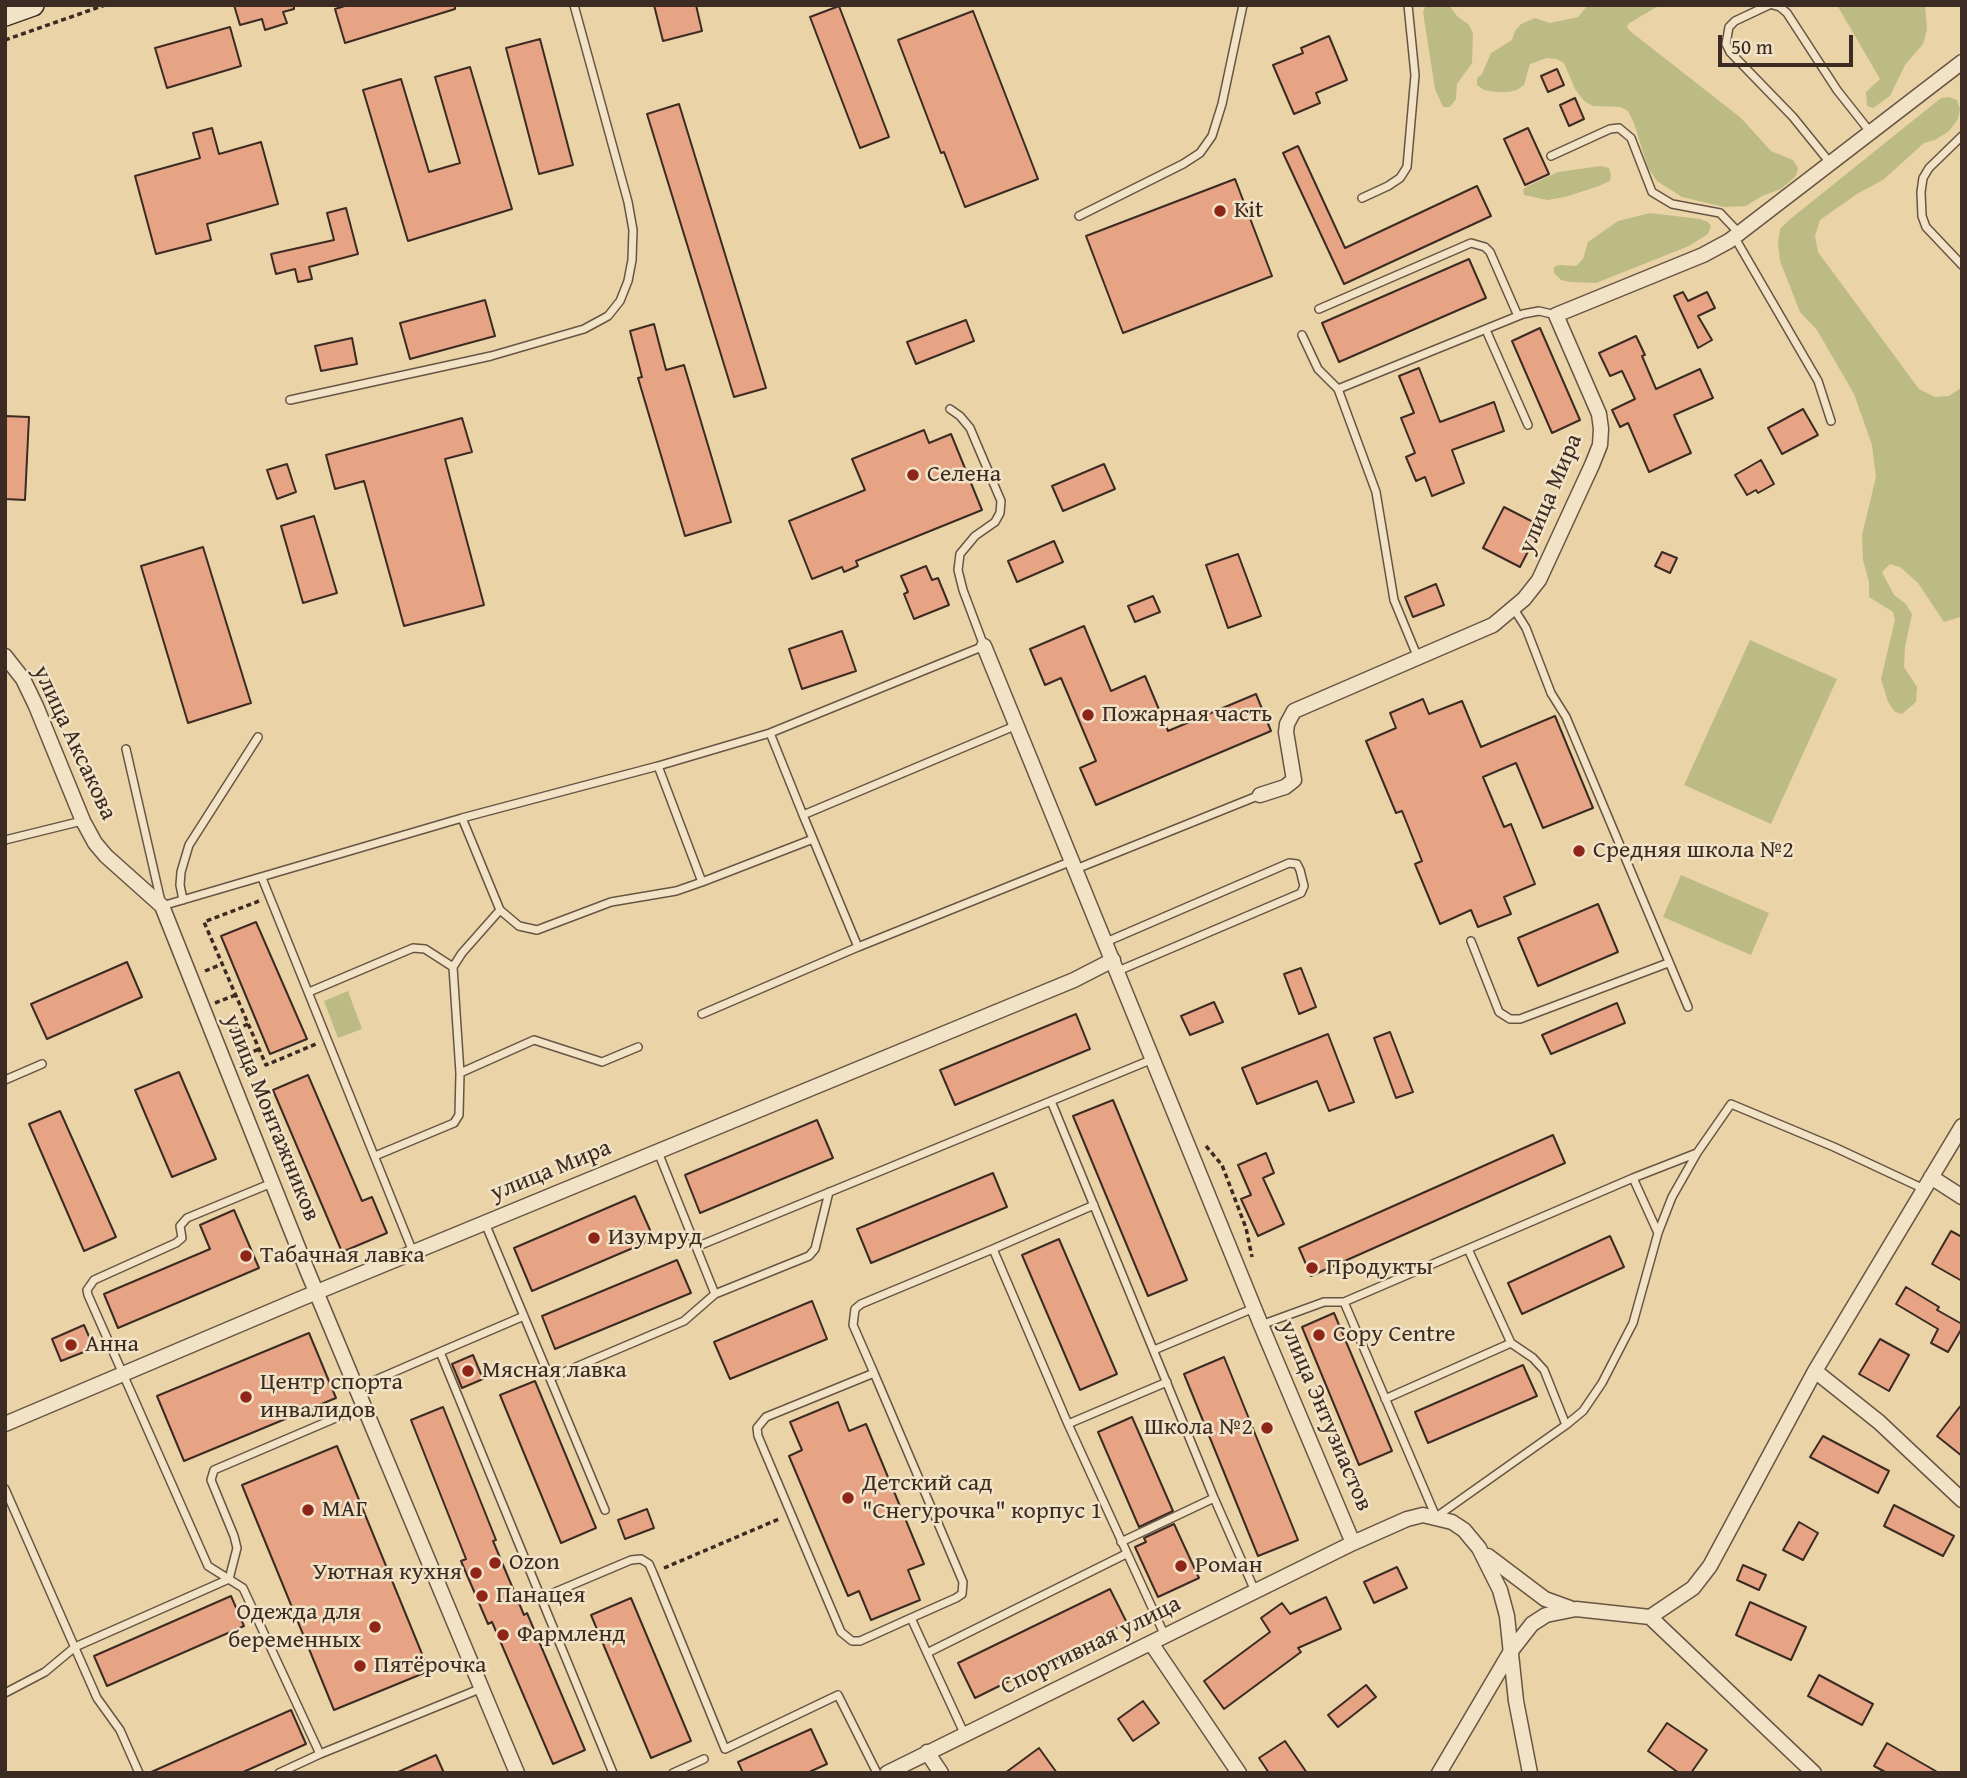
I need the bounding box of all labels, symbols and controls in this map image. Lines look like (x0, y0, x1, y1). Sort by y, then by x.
scale bar (1722, 21, 1857, 65)
text: 50 m (1731, 31, 1773, 62)
place label: Kit (1234, 197, 1263, 225)
marker: Kit (1212, 203, 1228, 219)
street label: улица Мира (1513, 430, 1589, 558)
place label: Селена (927, 461, 1001, 489)
marker: Селена (905, 467, 921, 483)
street label: улица Аксакова (26, 661, 122, 825)
place label: Пожарная часть (1102, 701, 1272, 729)
marker: Пожарная часть (1080, 707, 1096, 723)
place label: Средняя школа №2 (1593, 837, 1794, 865)
marker: Средняя школа №2 (1571, 843, 1587, 859)
street label: улица Монтажников (216, 1010, 326, 1226)
street label: улица Мира (486, 1134, 616, 1208)
place label: Изумруд (608, 1224, 702, 1252)
marker: Изумруд (586, 1230, 602, 1246)
place label: Табачная лавка (260, 1242, 425, 1270)
marker: Табачная лавка (238, 1248, 254, 1264)
place label: Продукты (1326, 1254, 1433, 1282)
marker: Продукты (1304, 1260, 1320, 1276)
street label: улица Энтузиастов (1272, 1317, 1378, 1515)
place label: Copy Centre (1333, 1321, 1456, 1349)
marker: Copy Centre (1311, 1327, 1327, 1343)
place label: Анна (85, 1331, 139, 1359)
marker: Анна (63, 1337, 79, 1353)
place label: Мясная лавка (482, 1357, 627, 1385)
marker: Мясная лавка (460, 1363, 476, 1379)
place label: Центр спорта инвалидов (260, 1369, 403, 1425)
marker: Центр спорта инвалидов (238, 1389, 254, 1405)
place label: Школа №2 (1144, 1414, 1253, 1442)
marker: Школа №2 (1259, 1420, 1275, 1436)
place label: Детский сад "Снегурочка" корпус 1 (862, 1470, 1102, 1526)
marker: Детский сад "Снегурочка" корпус 1 (840, 1490, 856, 1506)
place label: МАГ (322, 1496, 367, 1524)
marker: МАГ (300, 1502, 316, 1518)
place label: Ozon (509, 1549, 560, 1577)
place label: Роман (1195, 1552, 1263, 1580)
marker: Ozon (487, 1555, 503, 1571)
marker: Роман (1173, 1558, 1189, 1574)
place label: Уютная кухня (313, 1559, 462, 1587)
marker: Уютная кухня (468, 1565, 484, 1581)
place label: Панацея (496, 1582, 585, 1610)
marker: Панацея (474, 1588, 490, 1604)
street label: Спортивная улица (996, 1590, 1186, 1702)
place label: Одежда для беременных (228, 1599, 361, 1655)
marker: Одежда для беременных (367, 1619, 383, 1635)
place label: Фармленд (517, 1621, 626, 1649)
marker: Фармленд (495, 1627, 511, 1643)
place label: Пятёрочка (374, 1652, 486, 1680)
marker: Пятёрочка (352, 1658, 368, 1674)

